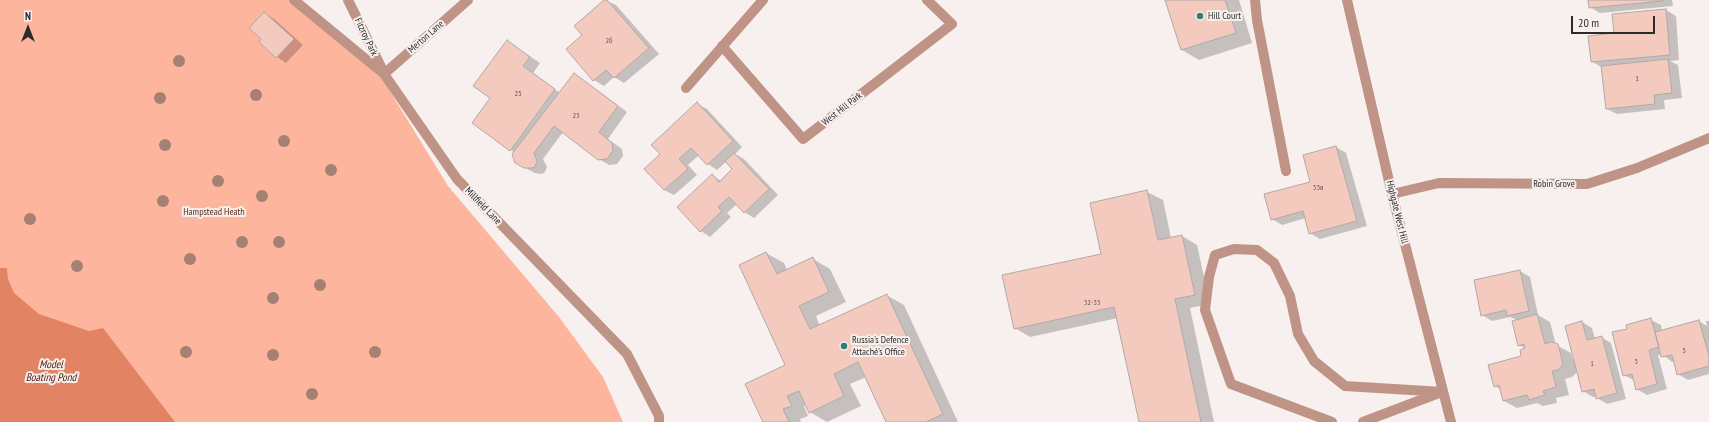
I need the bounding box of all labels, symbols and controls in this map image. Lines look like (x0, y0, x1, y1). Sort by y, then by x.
north arrow (8, 8, 48, 48)
scale bar (1573, 8, 1657, 34)
text: N (25, 9, 31, 23)
place label: Hill Court (1208, 10, 1241, 22)
marker: Hill Court (1195, 11, 1205, 21)
text: 20 m (1578, 15, 1599, 30)
street label: Fitzroy Park (352, 16, 380, 58)
street label: Merton Lane (406, 18, 446, 56)
house number: 26 (605, 36, 613, 46)
house number: 1 (1635, 74, 1639, 84)
house number: 25 (514, 89, 522, 99)
street label: West Hill Park (819, 90, 865, 128)
house number: 23 (572, 111, 580, 121)
street label: Robin Grove (1533, 178, 1575, 190)
street label: Highgate West Hill (1383, 179, 1411, 245)
house number: 33a (1313, 183, 1323, 193)
street label: Millfield Lane (462, 185, 504, 227)
park label: Hampstead Heath (183, 206, 245, 218)
house number: 32-33 (1084, 298, 1100, 308)
place label: Russia's Defence Attaché's Office (852, 334, 909, 358)
marker: Russia's Defence Attaché's Office (839, 341, 849, 351)
house number: 5 (1682, 346, 1686, 356)
house number: 3 (1634, 357, 1638, 367)
water label: Model Boating Pond (26, 358, 76, 384)
house number: 1 (1590, 359, 1594, 369)

